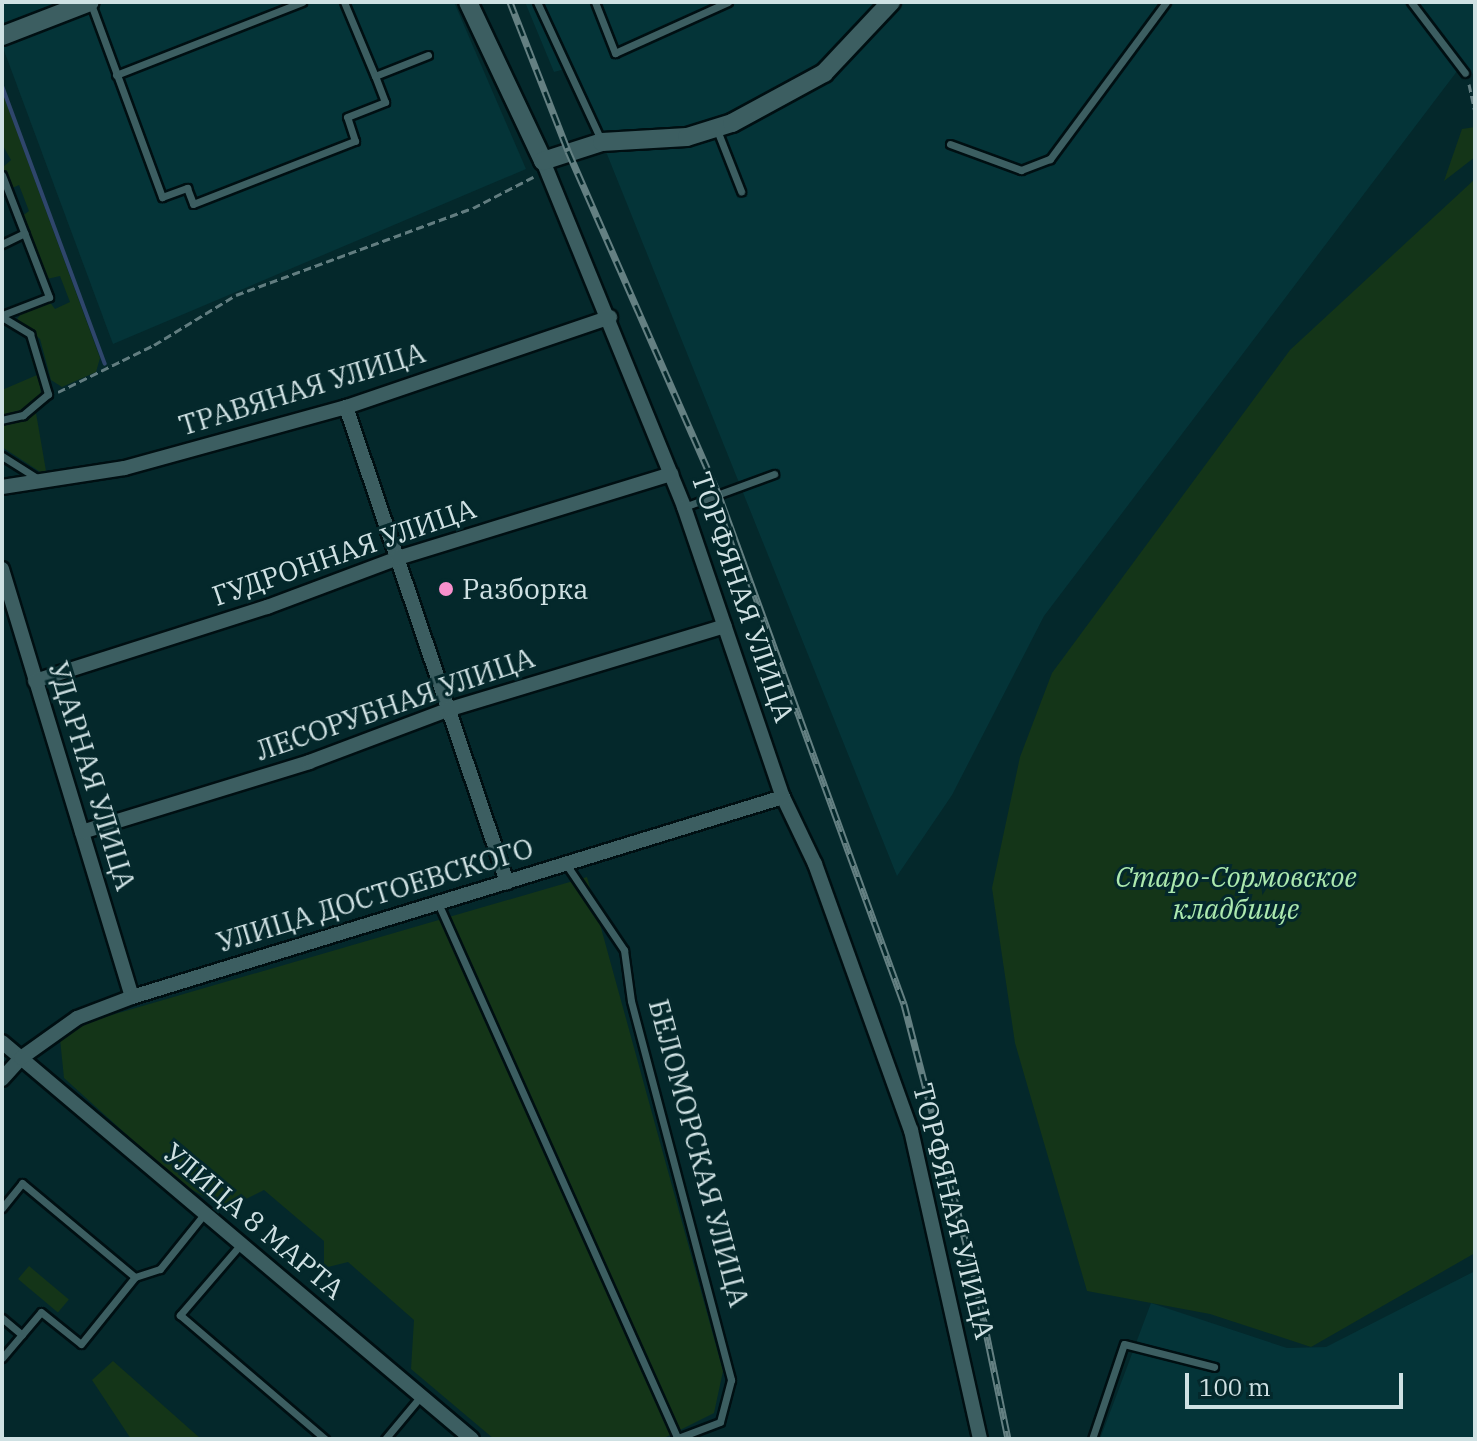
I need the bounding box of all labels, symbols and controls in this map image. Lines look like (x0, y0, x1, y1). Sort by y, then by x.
street label: ТРАВЯНАЯ УЛИЦА (175, 336, 429, 442)
street label: ТОРФЯНАЯ УЛИЦА (684, 468, 802, 726)
street label: ГУДРОННАЯ УЛИЦА (208, 491, 480, 613)
place label: Разборка (462, 572, 589, 606)
marker: Разборка (437, 580, 455, 598)
street label: ЛЕСОРУБНАЯ УЛИЦА (251, 640, 539, 768)
street label: УДАРНАЯ УЛИЦА (41, 657, 143, 895)
street label: УЛИЦА ДОСТОЕВСКОГО (213, 831, 537, 959)
park label: Старо-Сормовское кладбище (1115, 860, 1357, 926)
street label: БЕЛОМОРСКАЯ УЛИЦА (642, 996, 756, 1310)
street label: ТОРФЯНАЯ УЛИЦА (906, 1080, 1002, 1342)
street label: УЛИЦА 8 МАРТА (157, 1136, 351, 1306)
scale bar (1189, 1357, 1407, 1407)
text: 100 m (1199, 1371, 1271, 1403)

